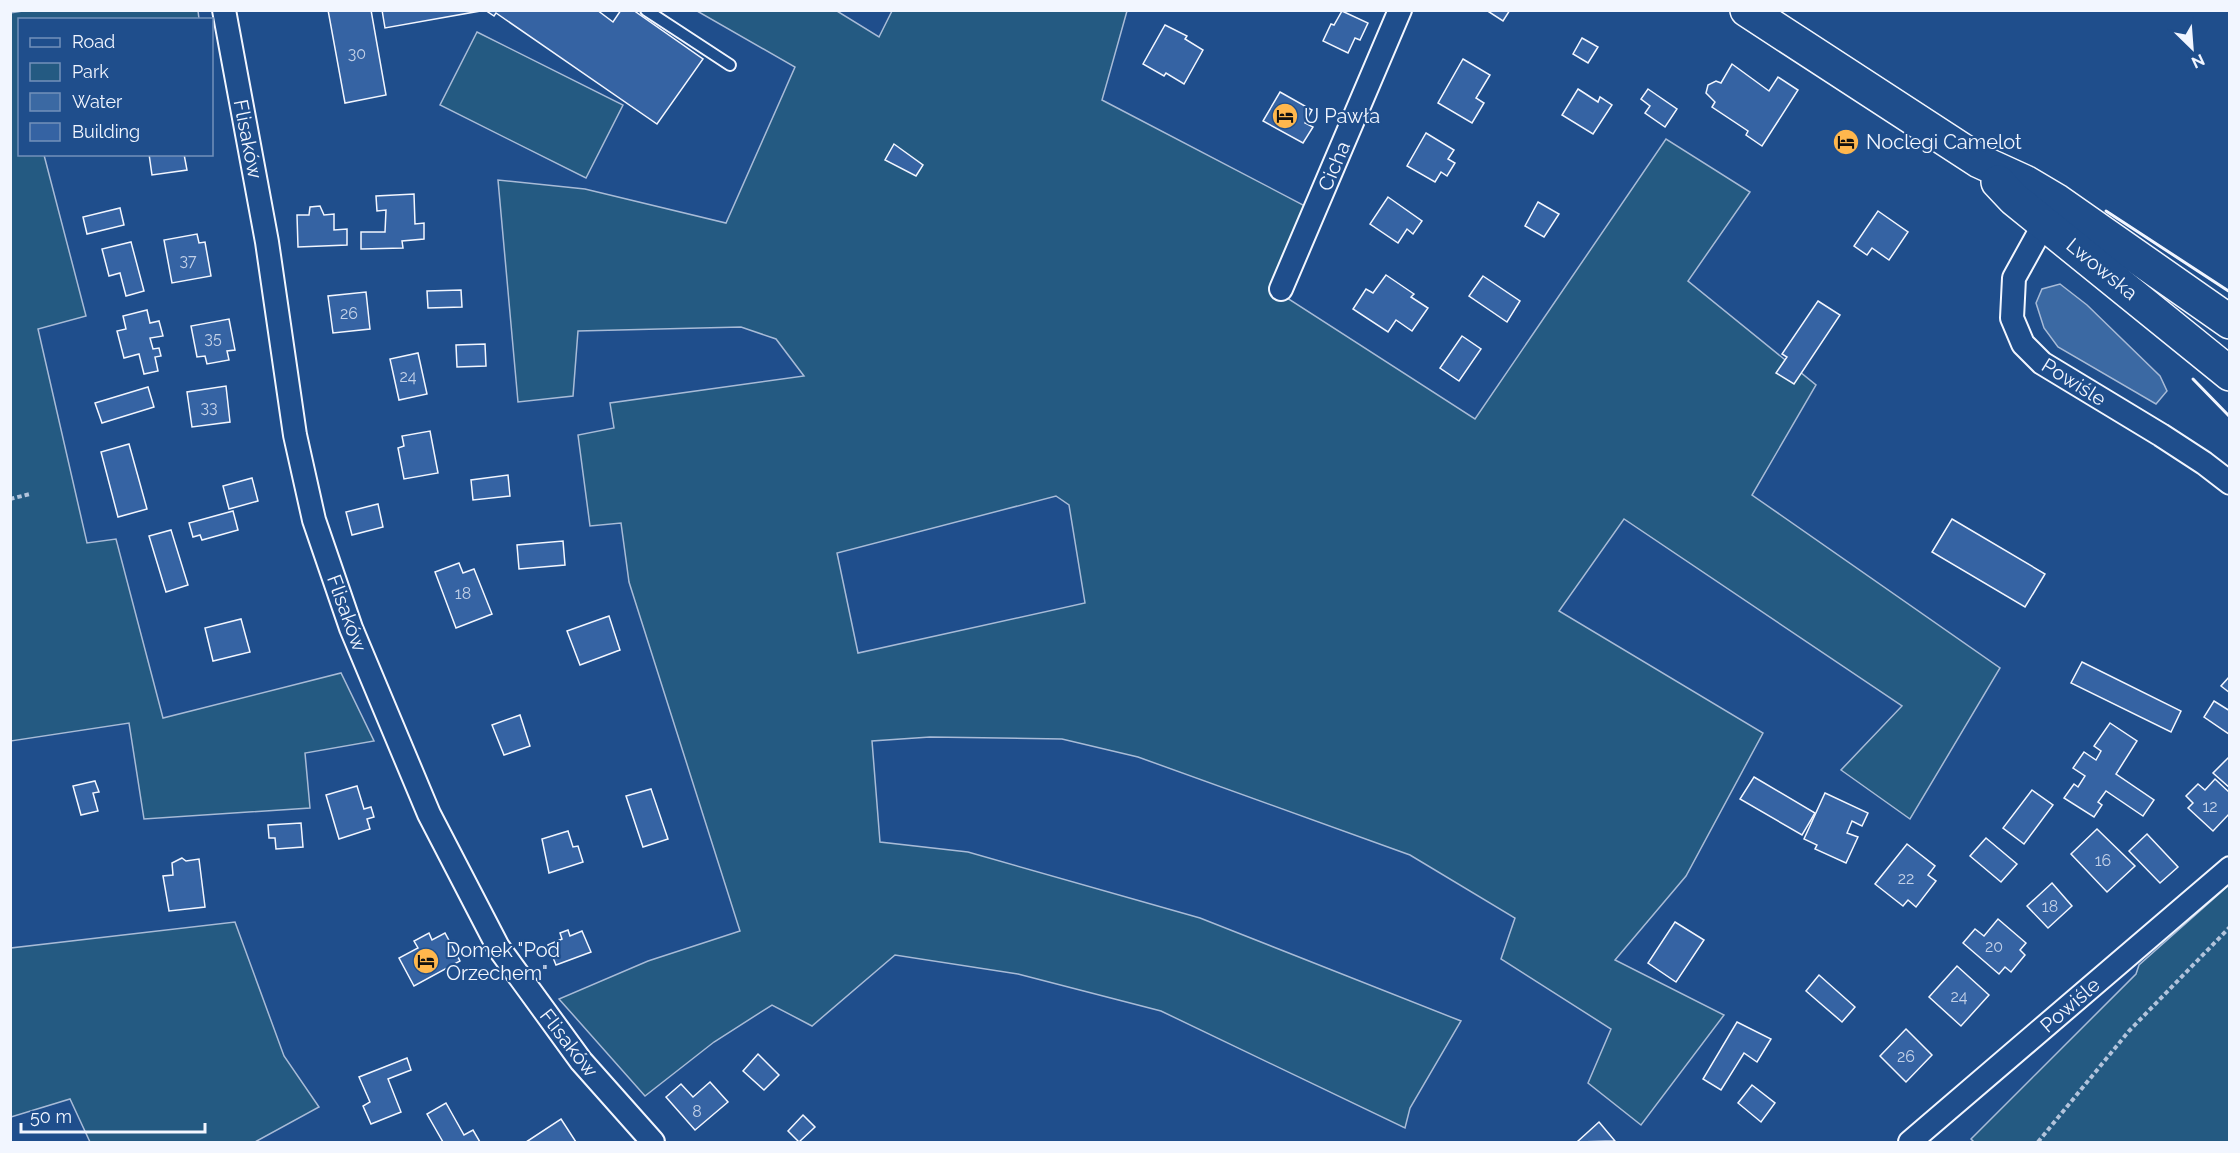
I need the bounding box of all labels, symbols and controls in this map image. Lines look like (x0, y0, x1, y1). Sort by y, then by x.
legend (18, 18, 213, 156)
north arrow (2162, 18, 2222, 78)
text: Road (72, 31, 115, 52)
house number: 30 (348, 44, 366, 63)
text: N (2189, 50, 2208, 72)
text: Park (72, 61, 109, 82)
text: Water (72, 91, 123, 112)
street label: Flisaków (229, 97, 267, 181)
hotel icon: U Pawła (1270, 101, 1300, 131)
place label: U Pawła (1304, 104, 1380, 128)
text: Building (72, 121, 140, 142)
hotel icon: Noclegi Camelot (1831, 127, 1861, 157)
place label: Noclegi Camelot (1866, 130, 2022, 154)
street label: Cicha (1313, 138, 1355, 194)
street label: Lwowska (2062, 233, 2142, 305)
house number: 37 (179, 251, 197, 270)
house number: 26 (340, 304, 358, 323)
house number: 35 (204, 329, 222, 348)
street label: Powiśle (2037, 353, 2111, 411)
house number: 24 (399, 367, 417, 386)
house number: 33 (200, 398, 218, 417)
street label: Flisaków (322, 571, 372, 655)
house number: 18 (455, 584, 471, 603)
house number: 12 (2202, 797, 2218, 816)
house number: 16 (2095, 851, 2111, 870)
house number: 22 (1898, 869, 1914, 888)
house number: 18 (2042, 897, 2058, 916)
house number: 20 (1985, 937, 2003, 956)
place label: Domek "Pod Orzechem" (446, 938, 560, 985)
hotel icon: Domek "Pod Orzechem" (411, 946, 441, 976)
street label: Powiśle (2035, 972, 2105, 1037)
house number: 24 (1950, 987, 1968, 1006)
street label: Flisaków (535, 1004, 603, 1082)
house number: 26 (1897, 1047, 1915, 1066)
scale bar (21, 1096, 206, 1134)
house number: 8 (692, 1102, 702, 1121)
text: 50 m (30, 1106, 72, 1127)

